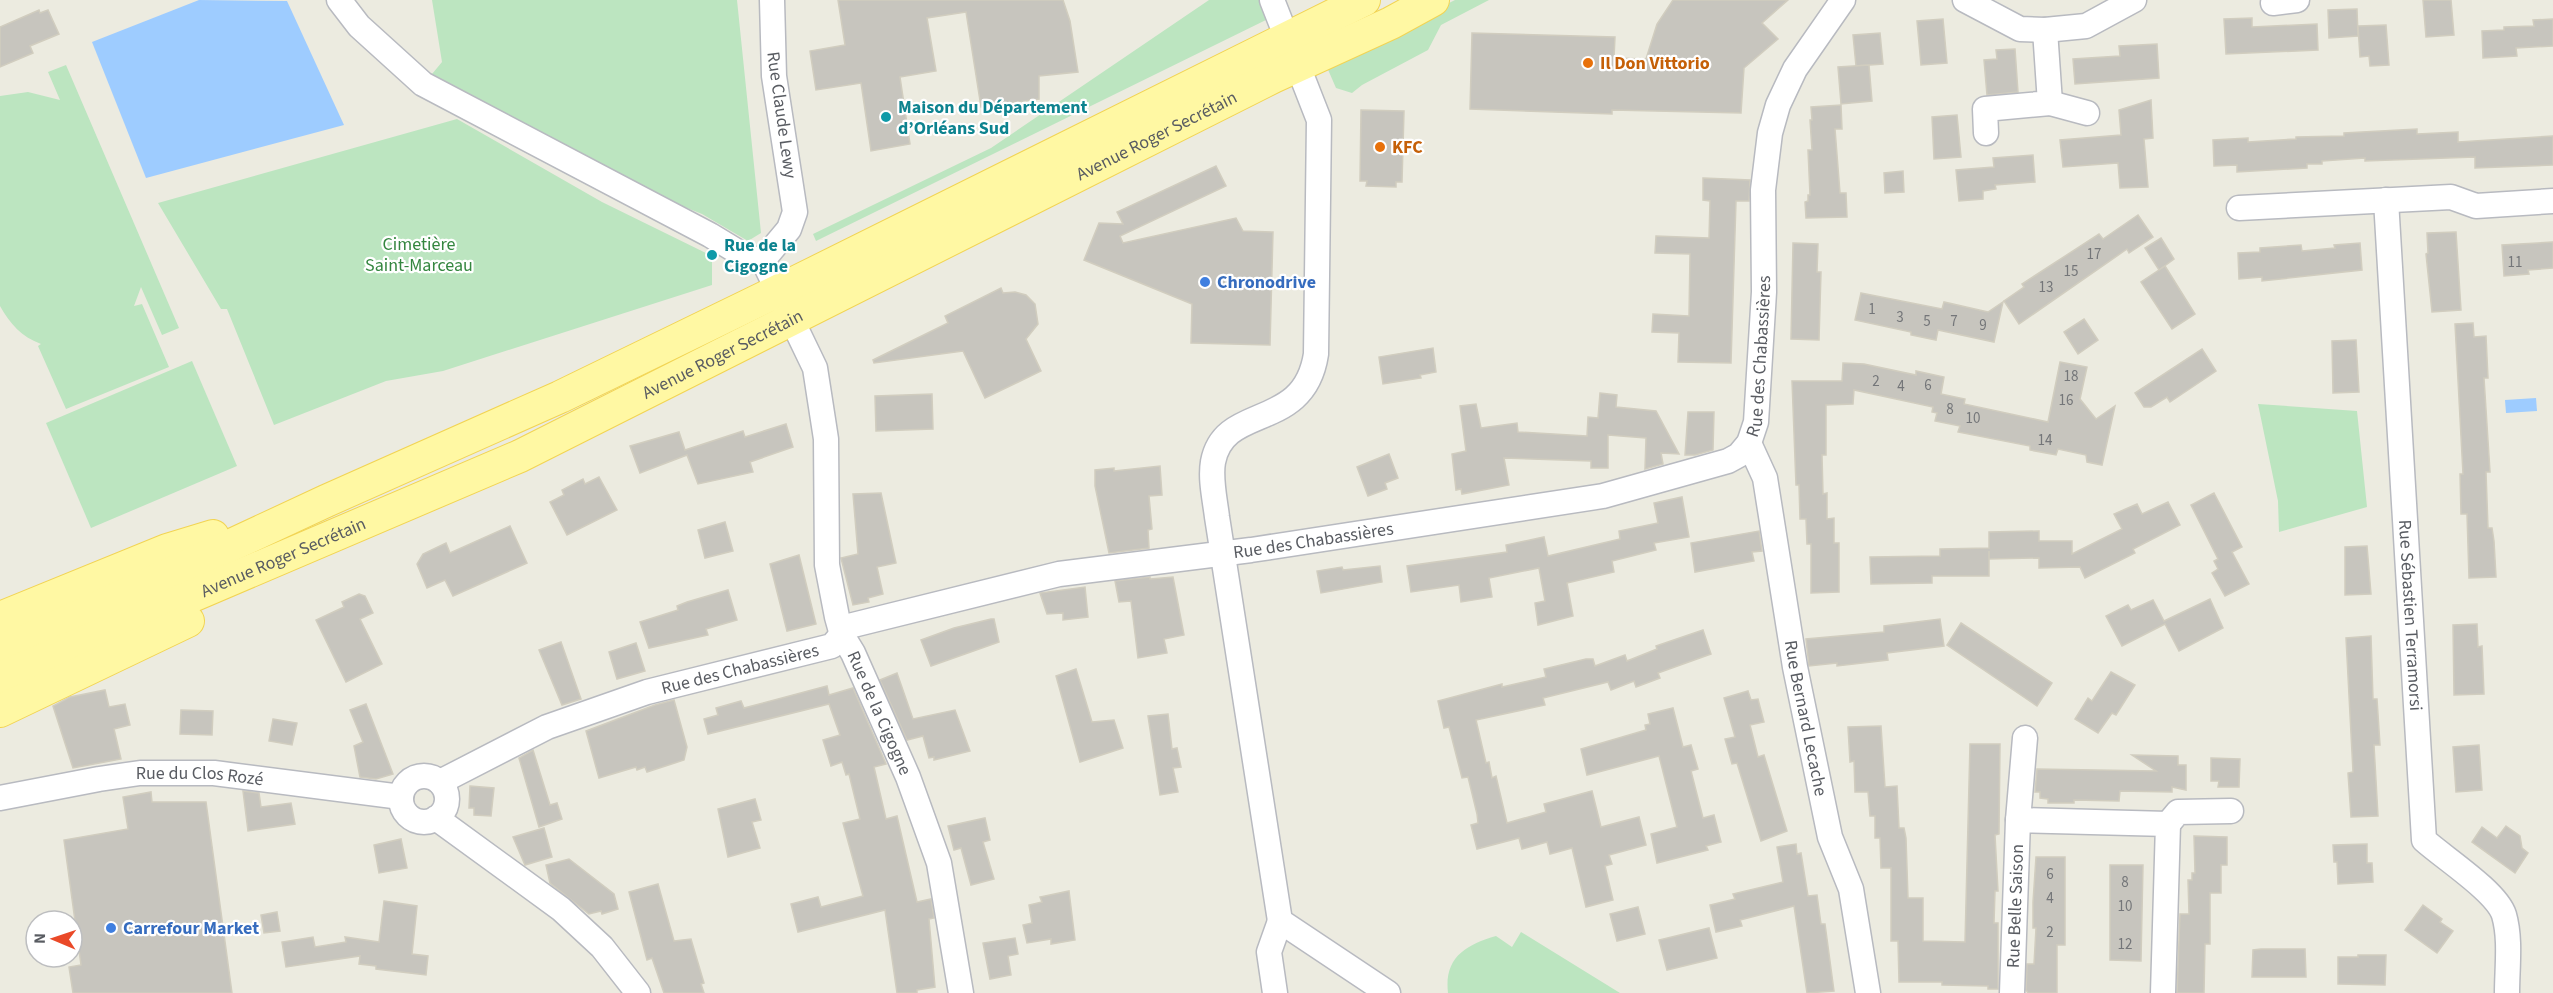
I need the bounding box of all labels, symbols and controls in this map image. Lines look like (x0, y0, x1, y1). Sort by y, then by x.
street label: Rue Claude Lewy (760, 50, 803, 181)
place label: Il Don Vittorio (1600, 51, 1710, 76)
marker: Il Don Vittorio (1581, 56, 1595, 70)
street label: Avenue Roger Secrétain (1072, 85, 1242, 187)
place label: Maison du Département d’Orléans Sud (898, 95, 1088, 141)
marker: Maison du Département d’Orléans Sud (879, 110, 893, 124)
place label: KFC (1392, 135, 1423, 160)
marker: KFC (1373, 140, 1387, 154)
park label: Cimetière Saint-Marceau (365, 232, 473, 278)
place label: Rue de la Cigogne (724, 233, 796, 279)
house number: 17 (2087, 244, 2101, 265)
marker: Rue de la Cigogne (705, 248, 719, 262)
house number: 11 (2508, 252, 2522, 273)
house number: 15 (2064, 261, 2078, 282)
place label: Chronodrive (1217, 270, 1316, 295)
marker: Chronodrive (1198, 275, 1212, 289)
street label: Rue des Chabassières (1740, 275, 1777, 440)
house number: 13 (2039, 277, 2053, 298)
house number: 1 (1868, 299, 1876, 320)
street label: Avenue Roger Secrétain (638, 304, 807, 406)
house number: 3 (1896, 307, 1904, 328)
house number: 5 (1923, 311, 1931, 332)
house number: 7 (1950, 311, 1958, 332)
house number: 9 (1979, 315, 1987, 336)
house number: 18 (2064, 366, 2078, 387)
house number: 2 (1872, 371, 1880, 392)
house number: 6 (1924, 375, 1932, 396)
house number: 4 (1897, 376, 1905, 397)
house number: 16 (2059, 390, 2073, 411)
house number: 8 (1946, 399, 1954, 420)
house number: 10 (1966, 408, 1980, 429)
house number: 14 (2038, 430, 2053, 451)
street label: Avenue Roger Secrétain (197, 511, 370, 604)
street label: Rue des Chabassières (1232, 516, 1395, 565)
street label: Rue Sébastien Terramorsi (2392, 519, 2428, 712)
street label: Rue des Chabassières (659, 638, 821, 701)
street label: Rue Bernard Lecache (1778, 638, 1833, 798)
street label: Rue de la Cigogne (841, 647, 918, 779)
street label: Rue du Clos Rozé (136, 761, 265, 792)
street label: Rue Belle Saison (2001, 844, 2030, 969)
house number: 6 (2046, 864, 2054, 885)
house number: 8 (2121, 872, 2129, 893)
house number: 4 (2046, 888, 2054, 909)
house number: 10 (2118, 896, 2132, 917)
north arrow (24, 909, 84, 969)
place label: Carrefour Market (123, 916, 259, 941)
marker: Carrefour Market (104, 921, 118, 935)
house number: 2 (2046, 922, 2054, 943)
text: N (29, 933, 51, 944)
house number: 12 (2118, 934, 2132, 955)

